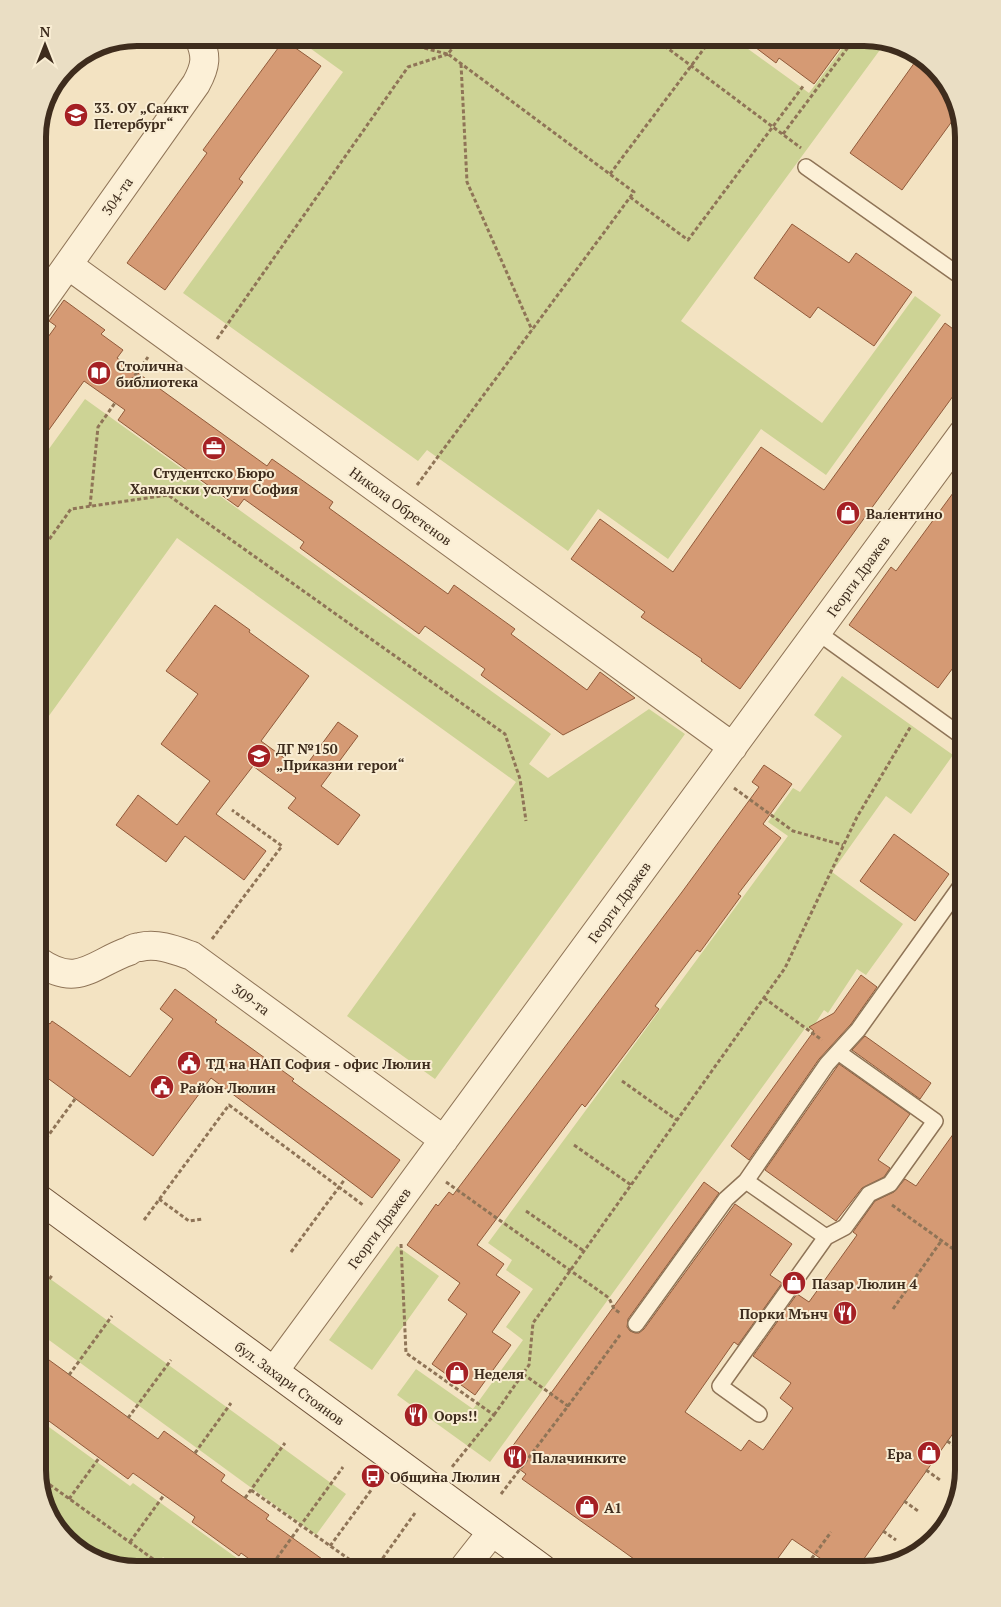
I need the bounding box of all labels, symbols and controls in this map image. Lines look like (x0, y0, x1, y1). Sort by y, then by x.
north arrow (20, 20, 70, 70)
text: N (40, 22, 51, 41)
place label: 33. ОУ „Санкт Петербург“ (94, 98, 189, 133)
school or university icon: 33. ОУ „Санкт Петербург“ (63, 102, 89, 128)
street label: 304-та (97, 173, 137, 219)
place label: Столична библиотека (116, 356, 199, 391)
library icon: Столична библиотека (86, 360, 112, 386)
office icon: Студентско Бюро Хамалски услуги София (201, 435, 227, 461)
street label: Никола Обретенов (346, 462, 456, 550)
place label: Студентско Бюро Хамалски услуги София (130, 463, 298, 498)
shop icon: Валентино (835, 500, 861, 526)
place label: Валентино (866, 504, 943, 523)
street label: Георги Дражев (822, 532, 894, 620)
place label: ДГ №150 „Приказни герои“ (276, 739, 405, 774)
school or university icon: ДГ №150 „Приказни герои“ (246, 743, 272, 769)
street label: Георги Дражев (583, 858, 655, 946)
street label: 309-та (228, 979, 274, 1019)
public building icon: ТД на НАП София - офис Люлин (176, 1050, 202, 1076)
place label: ТД на НАП София - офис Люлин (206, 1054, 431, 1073)
public building icon: Район Люлин (149, 1074, 175, 1100)
place label: Район Люлин (180, 1078, 276, 1097)
street label: Георги Дражев (343, 1184, 415, 1272)
shop icon: Пазар Люлин 4 (781, 1270, 807, 1296)
place label: Пазар Люлин 4 (812, 1274, 918, 1293)
restaurant icon: Порки Мънч (832, 1300, 858, 1326)
place label: Порки Мънч (739, 1304, 829, 1323)
street label: бул. Захари Стоянов (231, 1337, 349, 1429)
shop icon: Неделя (444, 1360, 470, 1386)
place label: Неделя (474, 1364, 524, 1383)
restaurant icon: Oops!! (403, 1402, 429, 1428)
place label: Oops!! (434, 1406, 477, 1425)
shop icon: Ера (916, 1440, 942, 1466)
restaurant icon: Палачинките (502, 1444, 528, 1470)
place label: Ера (887, 1444, 912, 1463)
place label: Палачинките (532, 1448, 627, 1467)
bus stop icon: Община Люлин (360, 1463, 386, 1489)
place label: Община Люлин (390, 1467, 500, 1486)
shop icon: A1 (574, 1494, 600, 1520)
place label: A1 (604, 1498, 622, 1517)

